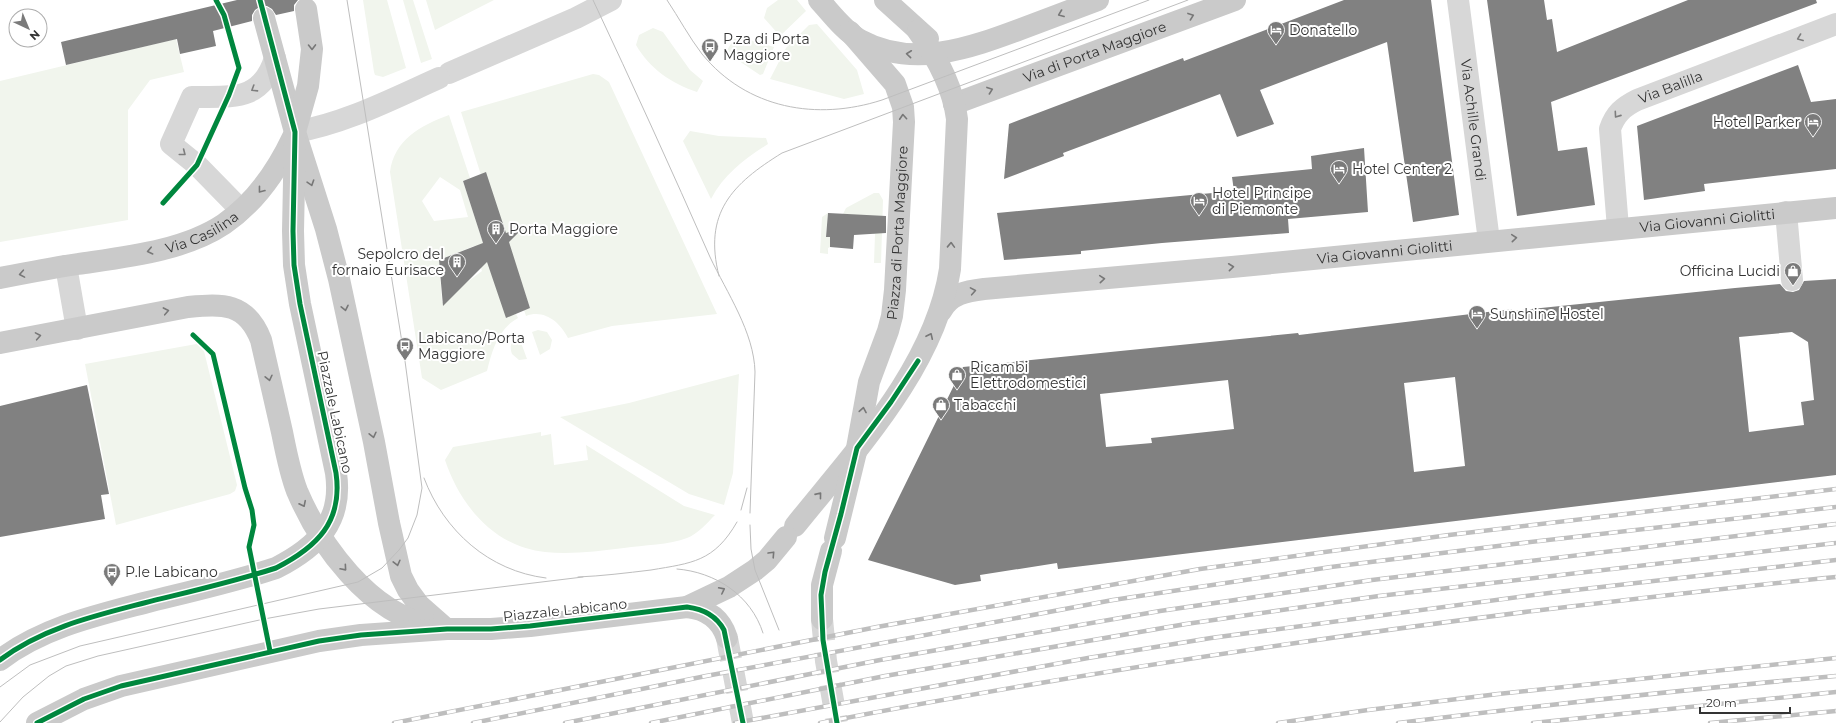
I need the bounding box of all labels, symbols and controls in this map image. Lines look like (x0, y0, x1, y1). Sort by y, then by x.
north arrow (8, 8, 48, 48)
one-way arrow (1058, 9, 1065, 17)
one-way arrow (1187, 13, 1194, 21)
street label: Via di Porta Maggiore (1021, 17, 1169, 87)
hotel icon: Donatello (1266, 20, 1286, 45)
place label: Donatello (1289, 21, 1357, 39)
text: N (27, 27, 43, 43)
place label: P.za di Porta Maggiore (723, 30, 810, 64)
one-way arrow (1796, 34, 1803, 42)
bus stop icon: P.za di Porta Maggiore (700, 37, 720, 62)
one-way arrow (308, 44, 316, 50)
one-way arrow (906, 49, 912, 58)
street label: Via Achille Grandi (1457, 58, 1490, 182)
street label: Via Balilla (1636, 67, 1705, 108)
one-way arrow (251, 84, 258, 92)
one-way arrow (987, 87, 994, 95)
one-way arrow (1615, 111, 1622, 118)
hotel icon: Hotel Parker (1803, 112, 1823, 137)
place label: Hotel Parker (1713, 113, 1800, 131)
one-way arrow (899, 114, 908, 120)
street label: Piazza di Porta Maggiore (883, 145, 912, 321)
one-way arrow (178, 149, 185, 156)
hotel icon: Hotel Center 2 (1329, 159, 1349, 184)
place label: Hotel Center 2 (1352, 160, 1452, 178)
one-way arrow (306, 179, 315, 186)
place label: Hotel Principe di Piemonte (1212, 184, 1311, 218)
one-way arrow (259, 185, 266, 192)
hotel icon: Hotel Principe di Piemonte (1189, 191, 1209, 216)
street label: Via Giovanni Giolitti (1639, 205, 1776, 236)
street label: Via Casilina (163, 207, 242, 257)
building icon: Porta Maggiore (486, 219, 506, 244)
place label: Porta Maggiore (509, 220, 618, 238)
one-way arrow (1511, 234, 1517, 243)
street label: Via Giovanni Giolitti (1316, 236, 1453, 268)
one-way arrow (947, 242, 956, 248)
place label: Sepolcro del fornaio Eurisace (332, 245, 444, 279)
one-way arrow (147, 247, 153, 255)
building icon: Sepolcro del fornaio Eurisace (447, 252, 467, 277)
shop icon: Officina Lucidi (1783, 261, 1803, 286)
place label: Officina Lucidi (1680, 262, 1780, 280)
one-way arrow (1228, 263, 1234, 272)
one-way arrow (19, 269, 25, 278)
one-way arrow (1099, 274, 1105, 283)
one-way arrow (969, 287, 976, 296)
hotel icon: Sunshine Hostel (1467, 304, 1487, 329)
one-way arrow (340, 305, 348, 311)
place label: Sunshine Hostel (1490, 305, 1604, 323)
one-way arrow (163, 308, 169, 316)
place label: Labicano/Porta Maggiore (418, 329, 525, 363)
one-way arrow (35, 333, 41, 341)
one-way arrow (925, 333, 933, 341)
bus stop icon: Labicano/Porta Maggiore (395, 336, 415, 361)
street label: Piazzale Labicano (313, 349, 357, 475)
place label: Ricambi Elettrodomestici (970, 358, 1086, 392)
shop icon: Ricambi Elettrodomestici (947, 365, 967, 390)
one-way arrow (265, 375, 273, 382)
shop icon: Tabacchi (931, 395, 951, 420)
place label: Tabacchi (954, 396, 1016, 414)
one-way arrow (858, 406, 867, 413)
one-way arrow (368, 432, 376, 438)
one-way arrow (815, 493, 822, 500)
one-way arrow (298, 499, 306, 507)
one-way arrow (767, 551, 775, 559)
one-way arrow (393, 560, 401, 566)
bus stop icon: P.le Labicano (102, 562, 122, 587)
place label: P.le Labicano (125, 563, 218, 581)
one-way arrow (340, 563, 347, 570)
one-way arrow (718, 587, 726, 595)
street label: Piazzale Labicano (502, 595, 628, 625)
scale bar (1700, 689, 1790, 715)
text: 20 m (1706, 695, 1737, 710)

